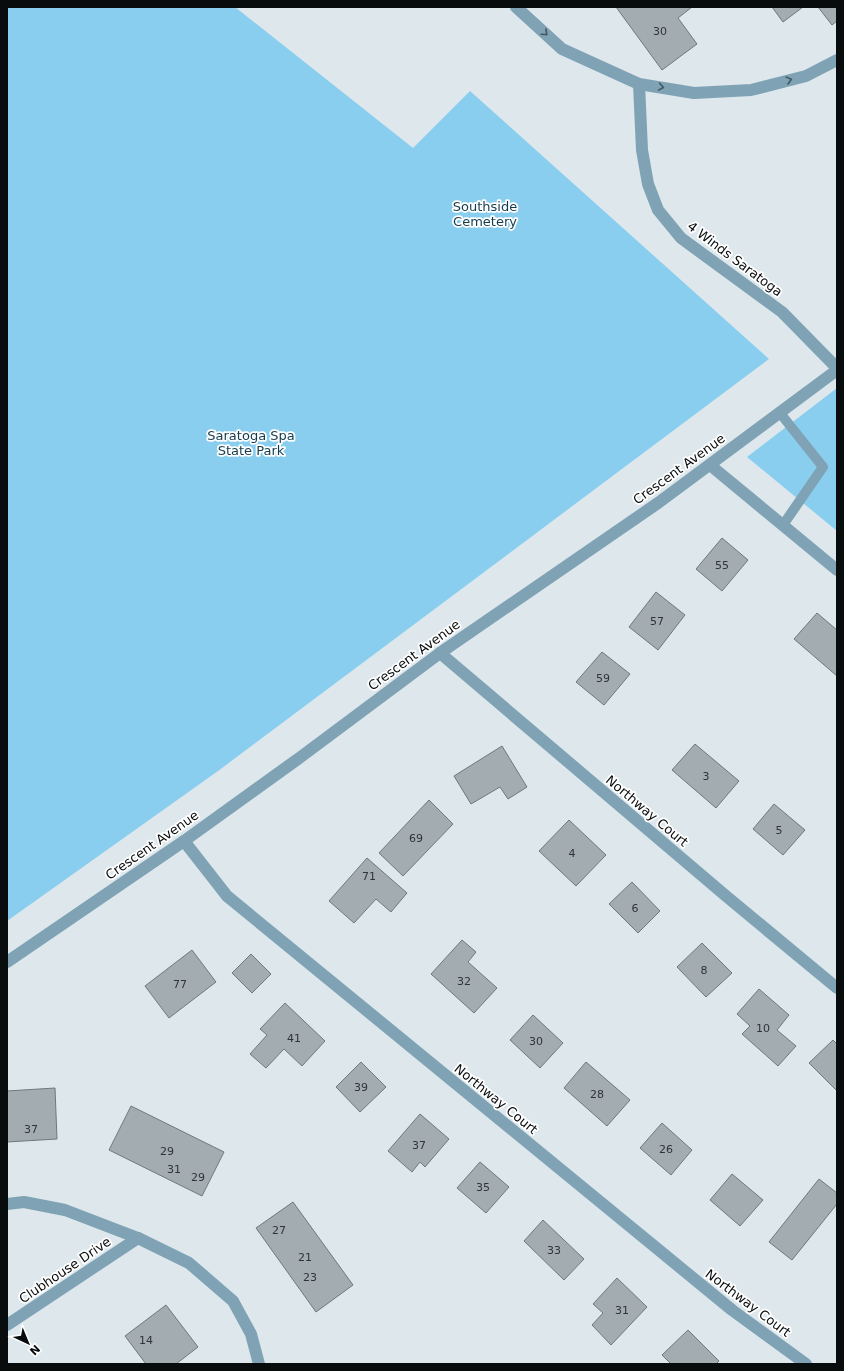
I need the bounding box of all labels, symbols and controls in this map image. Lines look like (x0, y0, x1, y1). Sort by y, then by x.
house number: 30 (653, 25, 667, 38)
one-way arrow (540, 29, 548, 36)
one-way arrow (786, 77, 793, 85)
one-way arrow (658, 83, 664, 91)
park label: Southside Cemetery (453, 199, 517, 229)
street label: 4 Winds Saratoga (685, 218, 785, 300)
park label: Saratoga Spa State Park (207, 428, 295, 458)
street label: Crescent Avenue (630, 431, 728, 507)
house number: 55 (715, 559, 729, 572)
house number: 57 (650, 615, 664, 628)
street label: Crescent Avenue (365, 617, 463, 693)
house number: 59 (596, 672, 610, 685)
house number: 3 (703, 770, 710, 783)
street label: Northway Court (603, 772, 691, 850)
street label: Crescent Avenue (103, 807, 201, 883)
house number: 5 (776, 824, 783, 837)
house number: 69 (409, 832, 423, 845)
house number: 4 (569, 847, 576, 860)
house number: 71 (362, 870, 376, 883)
house number: 6 (632, 902, 639, 915)
house number: 8 (701, 964, 708, 977)
house number: 32 (457, 975, 471, 988)
house number: 77 (173, 978, 187, 991)
house number: 10 (756, 1022, 770, 1035)
house number: 41 (287, 1032, 301, 1045)
house number: 30 (529, 1035, 543, 1048)
street label: Northway Court (451, 1061, 541, 1137)
house number: 39 (354, 1081, 368, 1094)
house number: 28 (590, 1088, 604, 1101)
house number: 37 (24, 1123, 38, 1136)
house number: 37 (412, 1139, 426, 1152)
house number: 26 (659, 1143, 673, 1156)
house number: 29 (160, 1145, 174, 1158)
house number: 31 (167, 1163, 181, 1176)
house number: 29 (191, 1171, 205, 1184)
house number: 35 (476, 1181, 490, 1194)
house number: 27 (272, 1224, 286, 1237)
street label: Clubhouse Drive (16, 1234, 114, 1306)
house number: 33 (547, 1244, 561, 1257)
house number: 21 (298, 1251, 312, 1264)
street label: Northway Court (703, 1266, 793, 1340)
house number: 23 (303, 1271, 317, 1284)
house number: 31 (615, 1304, 629, 1317)
north arrow (8, 1323, 48, 1363)
house number: 14 (139, 1334, 153, 1347)
text: N (27, 1342, 42, 1358)

